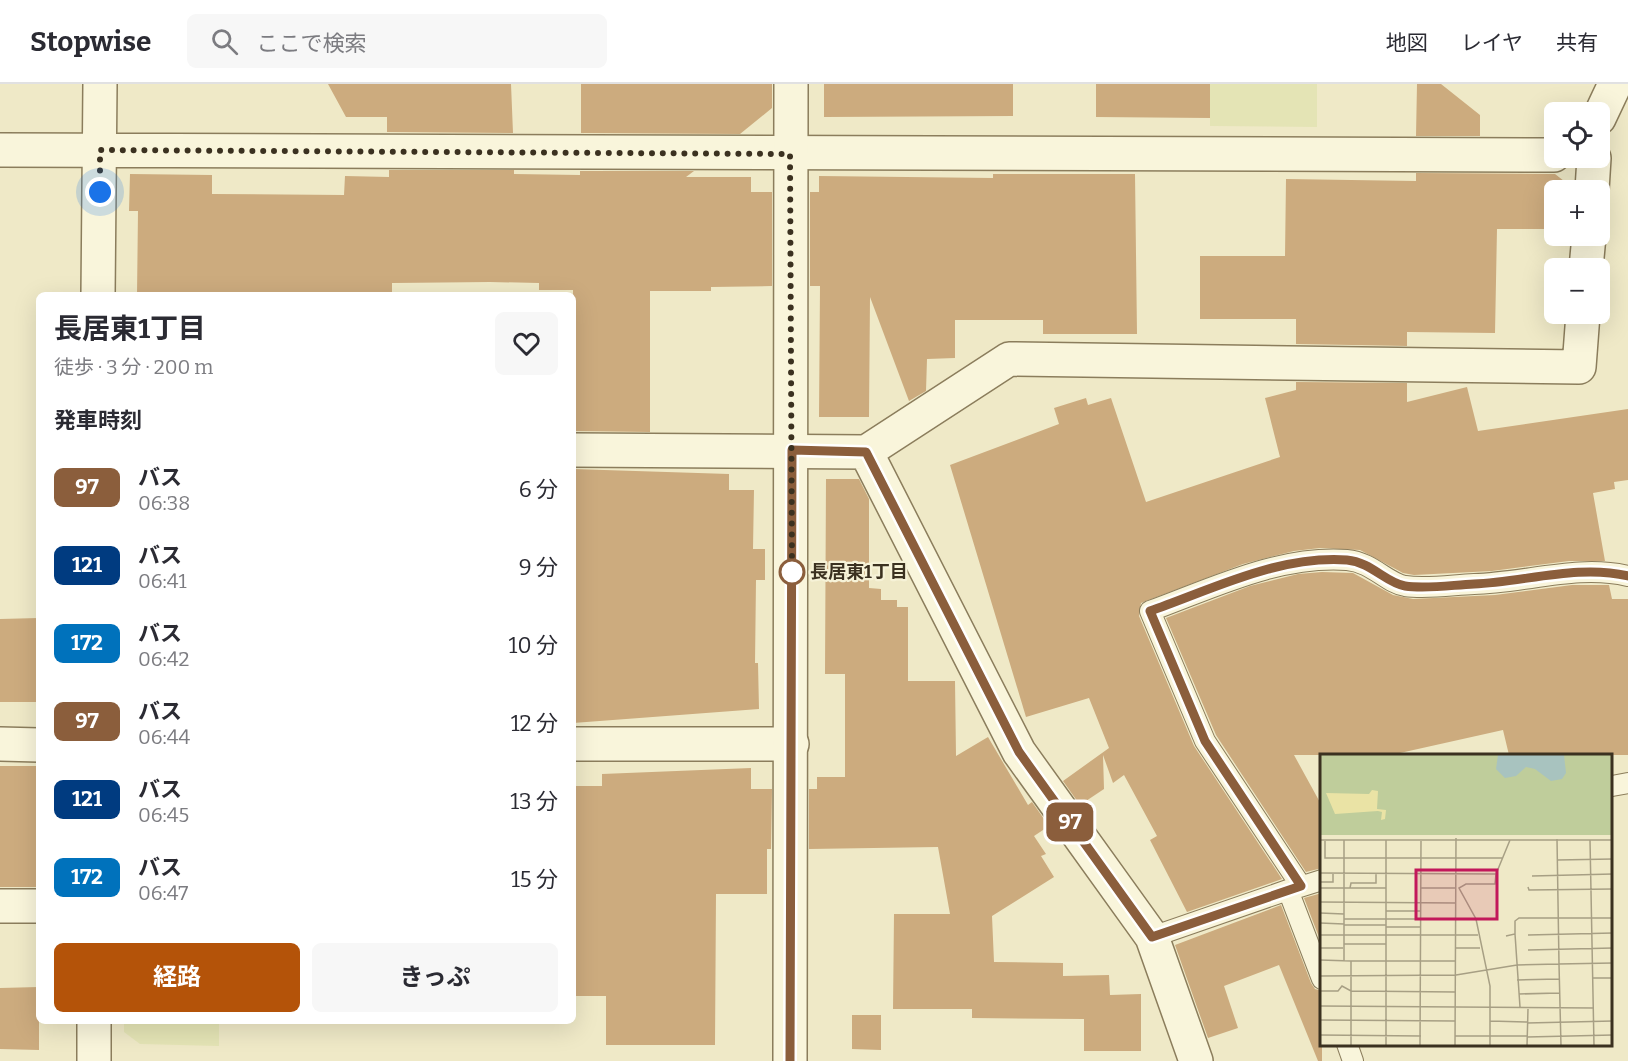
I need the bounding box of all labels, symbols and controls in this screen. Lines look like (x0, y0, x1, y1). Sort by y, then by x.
search box (187, 14, 607, 68)
text: Stopwise (30, 25, 151, 58)
icon: search (208, 25, 241, 58)
text: ここで検索 (256, 30, 366, 57)
text: 地図 (1386, 30, 1428, 56)
text: レイヤ (1461, 30, 1523, 56)
text: 共有 (1556, 30, 1598, 56)
map controls (1544, 102, 1610, 324)
button: locate (1544, 102, 1610, 168)
your location (85, 177, 115, 207)
button: + (1544, 180, 1610, 246)
button: − (1544, 258, 1610, 324)
text: 長居東1丁目 (54, 312, 206, 345)
button: heart (495, 312, 558, 375)
text: 徒歩 · 3 分 · 200 m (54, 355, 213, 379)
text: 発車時刻 (54, 407, 142, 434)
text: バス (138, 464, 182, 491)
text: 97 (75, 474, 99, 500)
text: 6 分 (519, 476, 558, 503)
text: 06:38 (138, 491, 190, 515)
text: バス (138, 542, 182, 569)
text: 121 (72, 552, 102, 578)
text: 9 分 (519, 554, 558, 581)
marker: 長居東1丁目 (779, 559, 805, 585)
place label: 長居東1丁目 (810, 561, 908, 583)
text: 06:41 (138, 569, 187, 593)
text: バス (138, 620, 182, 647)
text: 172 (71, 630, 103, 656)
text: 10 分 (509, 632, 558, 659)
text: 06:42 (138, 647, 189, 671)
text: バス (138, 698, 182, 725)
text: 97 (75, 708, 99, 734)
text: 12 分 (511, 710, 558, 737)
text: 06:44 (138, 725, 190, 749)
inset map (1320, 754, 1613, 1046)
text: バス (138, 776, 182, 803)
text: 121 (72, 786, 102, 812)
text: 13 分 (510, 788, 558, 815)
line badge: 97 (1043, 802, 1097, 842)
text: 06:45 (138, 803, 189, 827)
text: 97 (1058, 809, 1082, 835)
text: バス (138, 854, 182, 881)
text: 172 (71, 864, 103, 890)
text: 15 分 (511, 866, 558, 893)
text: 06:47 (138, 881, 188, 905)
button: 経路 (54, 943, 300, 1012)
button: きっぷ (312, 943, 558, 1012)

